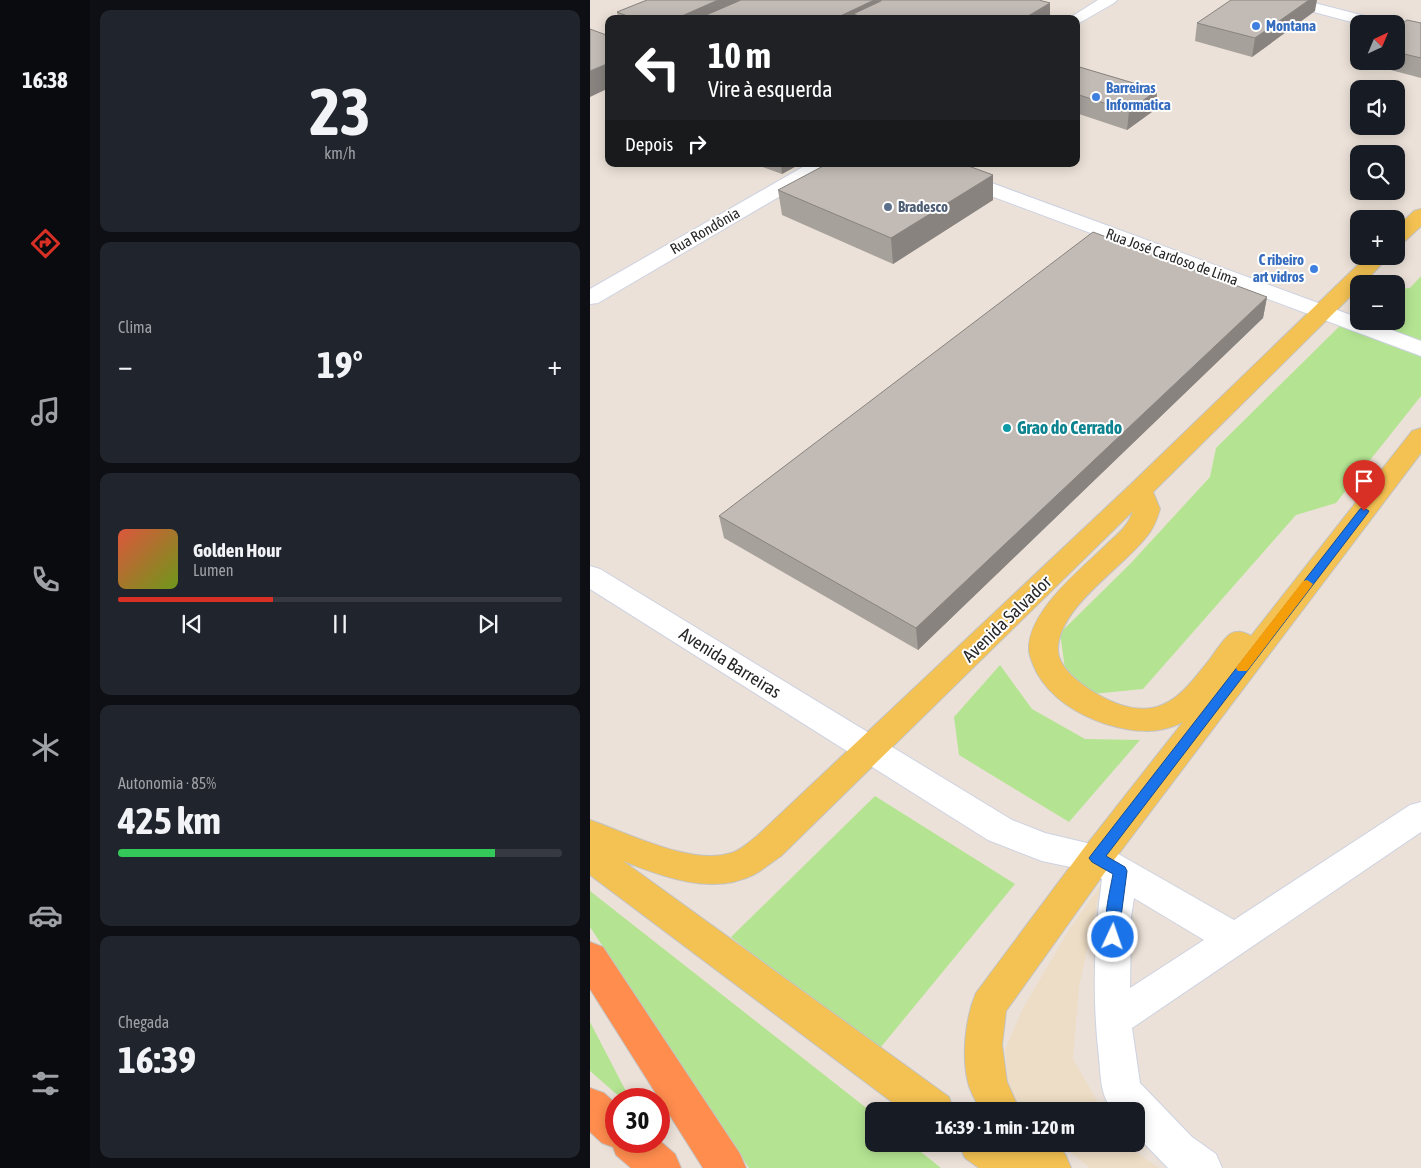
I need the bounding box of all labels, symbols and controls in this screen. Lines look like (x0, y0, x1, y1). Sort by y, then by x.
north arrow (1350, 15, 1405, 70)
map controls (1350, 15, 1405, 330)
place label: Montana (1266, 17, 1316, 34)
marker: Montana (1250, 20, 1262, 32)
icon: left (625, 35, 690, 100)
text: 10 m (708, 35, 771, 75)
text: 16:38 (22, 67, 68, 93)
text: 23 (309, 74, 371, 149)
text: Vire à esquerda (708, 76, 833, 102)
place label: Barreiras Informatica (1106, 79, 1171, 113)
button: sound (1350, 80, 1405, 135)
marker: Barreiras Informatica (1090, 91, 1102, 103)
icon: right (683, 130, 711, 158)
text: Depois (625, 133, 673, 155)
text: km/h (324, 144, 356, 162)
button: search (1350, 145, 1405, 200)
place label: Bradesco (898, 198, 948, 215)
marker: Bradesco (882, 201, 894, 213)
street label: Rua Rondônia (667, 204, 743, 257)
button: + (1350, 210, 1405, 265)
street label: Rua José Cardoso de Lima (1104, 225, 1241, 288)
icon: directions (28, 226, 63, 261)
place label: C ribeiro art vidros (1253, 251, 1305, 285)
marker: C ribeiro art vidros (1308, 263, 1320, 275)
button: − (1350, 275, 1405, 330)
text: Clima (118, 318, 152, 336)
text: 19° (317, 343, 363, 386)
text: − (118, 349, 133, 381)
text: + (547, 349, 562, 381)
icon: music (28, 394, 63, 429)
place label: Grao do Cerrado (1017, 417, 1122, 438)
marker: Grao do Cerrado (1001, 422, 1013, 434)
pin (1343, 460, 1385, 511)
icon: arrive (1350, 467, 1378, 495)
text: Golden Hour (193, 539, 281, 561)
text: Lumen (193, 561, 233, 579)
icon: phone (28, 562, 63, 597)
street label: Avenida Salvador (958, 571, 1056, 666)
icon: previous (178, 610, 206, 638)
icon: pause (326, 610, 354, 638)
icon: next (474, 610, 502, 638)
street label: Avenida Barreiras (676, 623, 785, 702)
icon: climate (28, 730, 63, 765)
text: Autonomia · 85% (118, 774, 216, 792)
text: 425 km (118, 799, 221, 842)
icon: car (28, 898, 63, 933)
position arrow (1086, 910, 1138, 962)
text: Chegada (118, 1013, 169, 1031)
text: 16:39 (118, 1038, 196, 1081)
icon: filters (28, 1066, 63, 1101)
speed limit sign: 30 (605, 1088, 670, 1153)
text: 16:39 · 1 min · 120 m (935, 1116, 1075, 1138)

